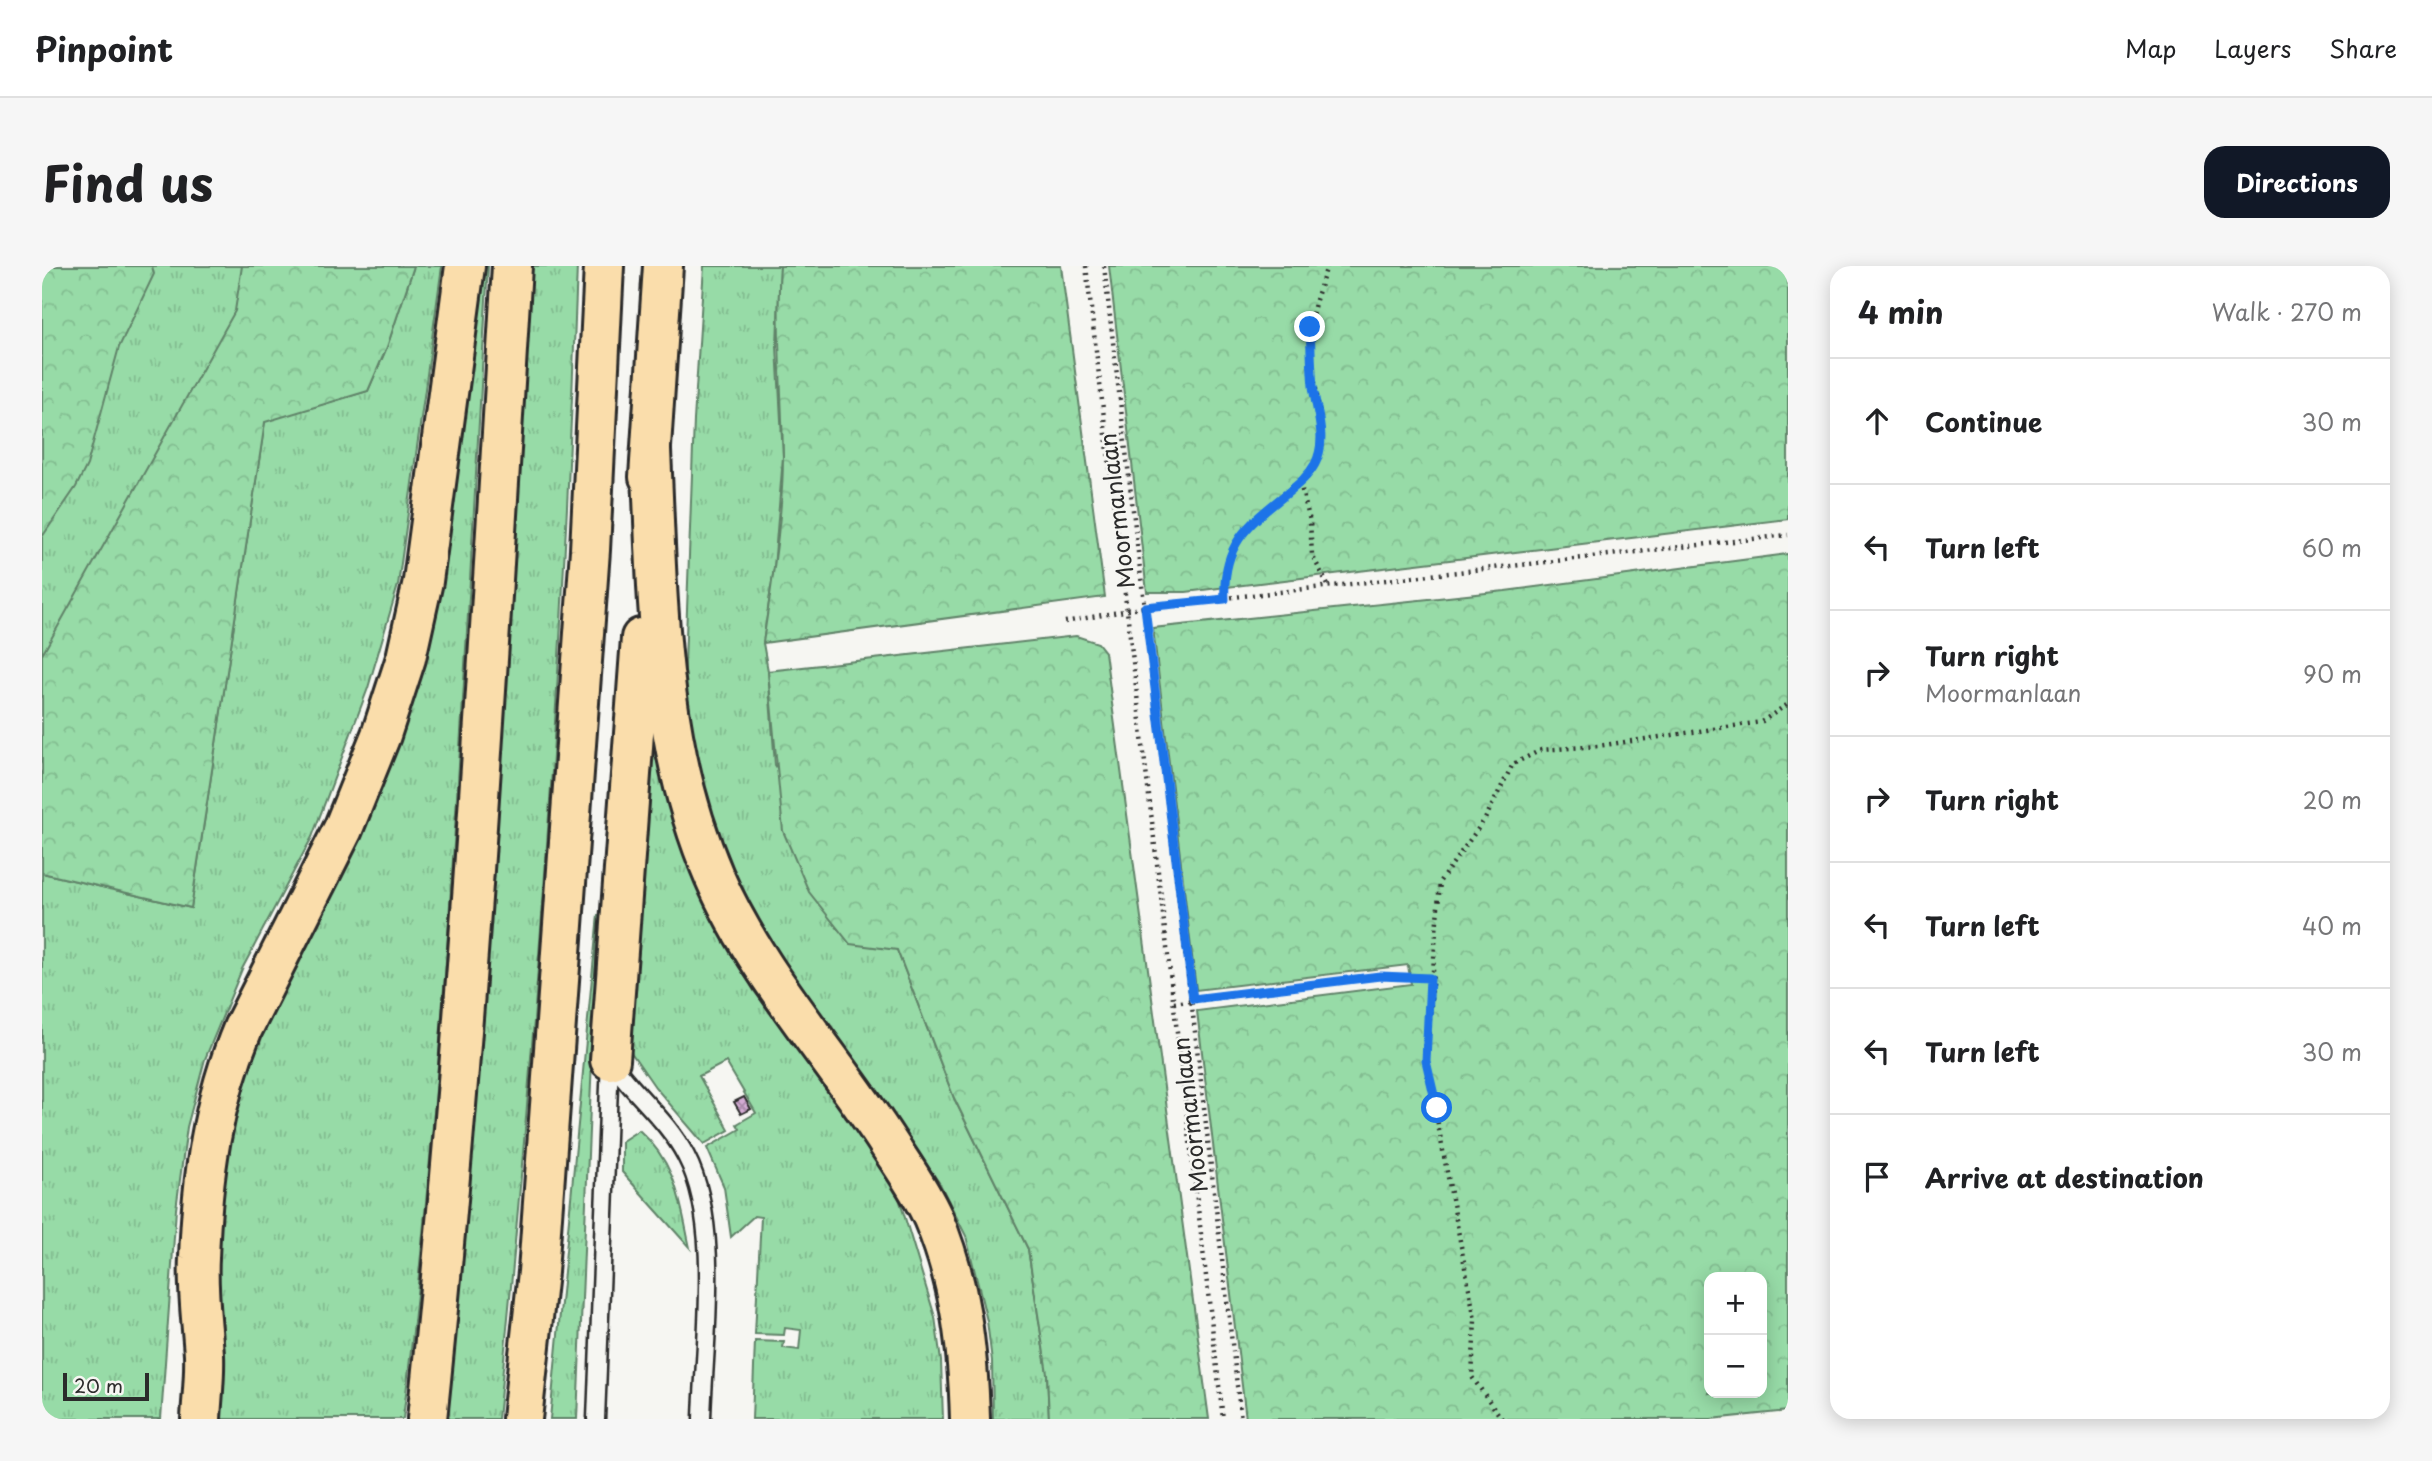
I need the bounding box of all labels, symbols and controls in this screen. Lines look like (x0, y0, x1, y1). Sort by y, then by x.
text: Pinpoint (35, 23, 173, 73)
text: Map (2125, 30, 2176, 66)
text: Layers (2214, 30, 2291, 66)
text: Share (2329, 30, 2397, 66)
text: Find us (42, 145, 213, 219)
button: Directions (2204, 146, 2390, 218)
text: 4 min (1858, 289, 1944, 334)
text: Walk · 270 m (2212, 294, 2362, 329)
route end (1294, 311, 1325, 342)
icon: ahead (1858, 402, 1896, 440)
text: Continue (1925, 402, 2042, 441)
text: 30 m (2301, 404, 2362, 439)
street label: Moormanlaan (1089, 431, 1143, 591)
icon: left (1858, 528, 1896, 566)
text: Turn left (1925, 528, 2040, 567)
text: 60 m (2302, 530, 2362, 565)
text: Turn right (1925, 636, 2059, 675)
icon: right (1858, 654, 1896, 692)
text: 90 m (2303, 656, 2362, 691)
text: Moormanlaan (1925, 675, 2081, 710)
icon: right (1858, 780, 1896, 818)
text: Turn right (1925, 780, 2059, 819)
text: 20 m (2303, 782, 2362, 817)
icon: left (1858, 906, 1896, 944)
text: Turn left (1925, 906, 2040, 945)
text: 40 m (2302, 908, 2362, 943)
icon: left (1858, 1032, 1896, 1070)
text: Turn left (1925, 1032, 2040, 1071)
text: 30 m (2301, 1034, 2362, 1069)
street label: Moormanlaan (1162, 1035, 1216, 1195)
route start (1421, 1092, 1452, 1123)
icon: arrive (1858, 1158, 1896, 1196)
text: Arrive at destination (1925, 1158, 2204, 1197)
map controls (1704, 1272, 1767, 1398)
button: + (1704, 1272, 1767, 1335)
button: − (1704, 1335, 1767, 1398)
scale bar (63, 1370, 149, 1402)
text: 20 m (74, 1371, 123, 1399)

